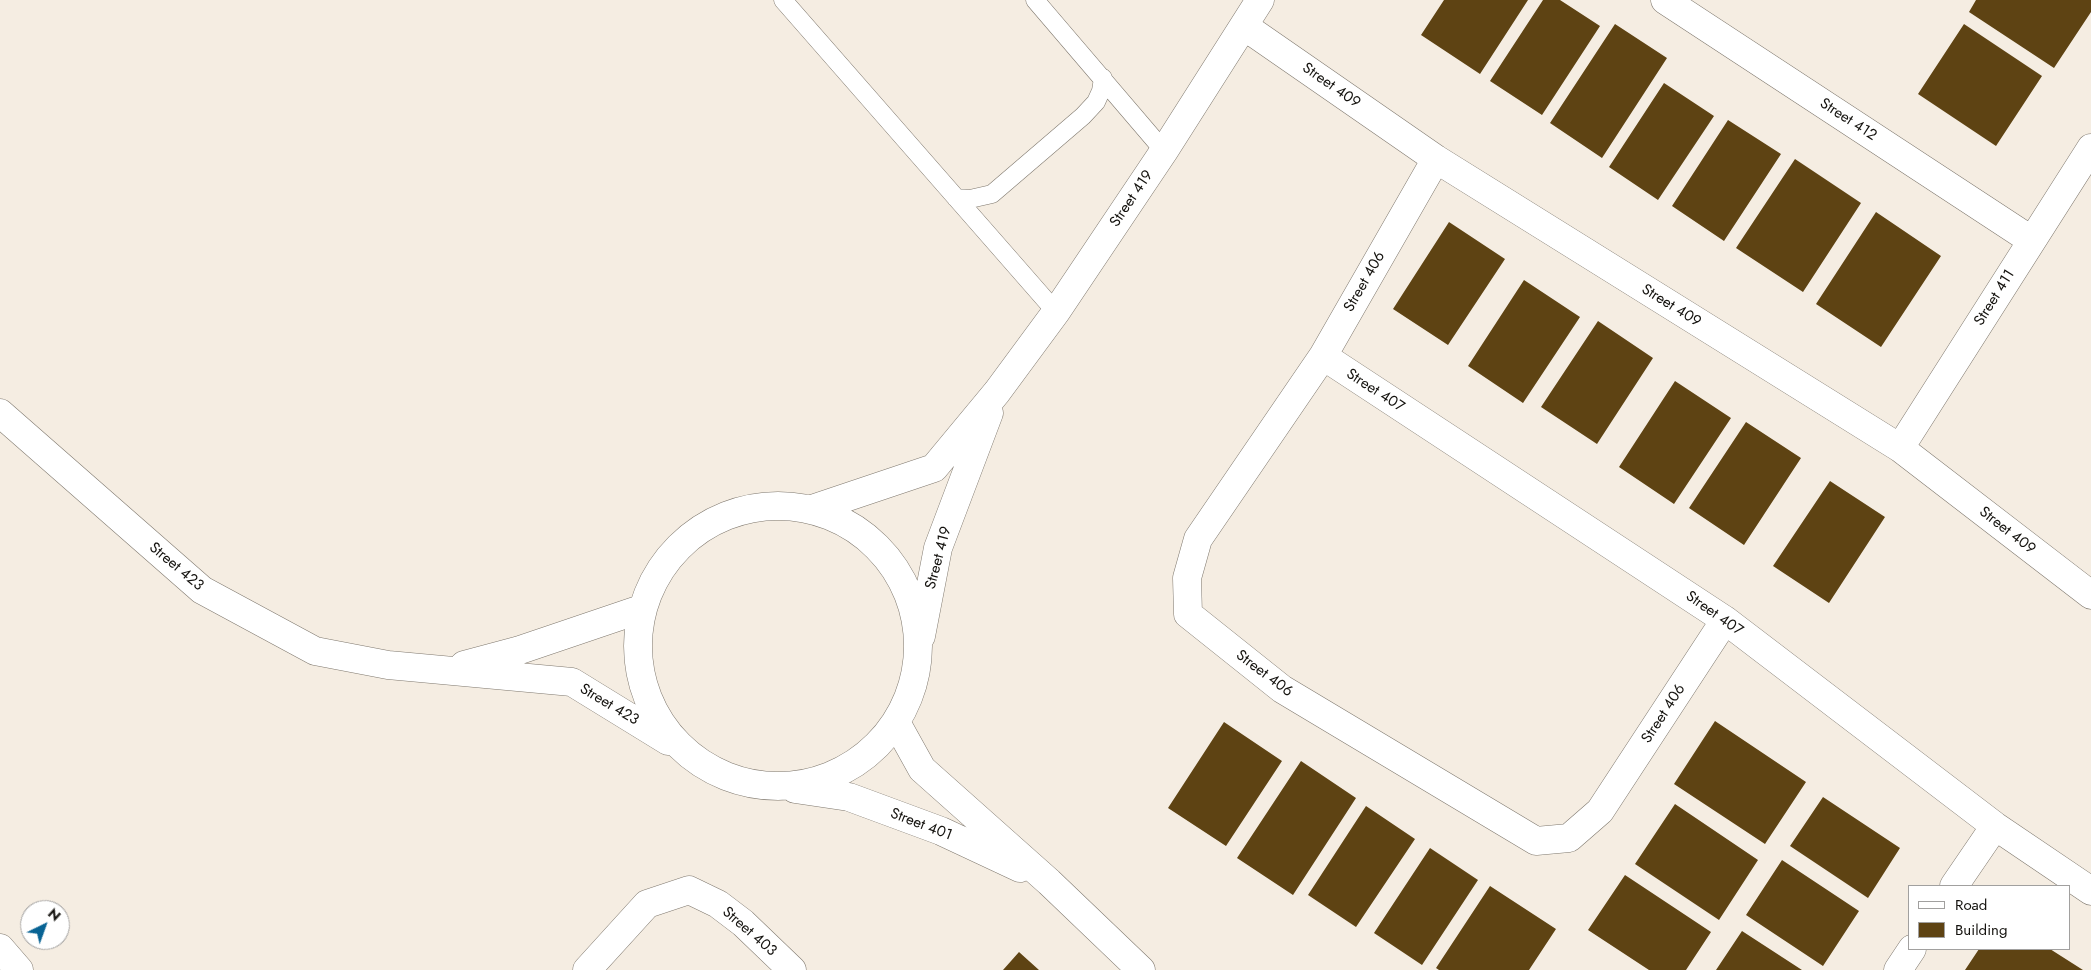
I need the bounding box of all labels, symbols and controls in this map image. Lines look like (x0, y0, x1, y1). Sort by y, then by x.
street label: Street 409 (1299, 60, 1363, 112)
street label: Street 412 (1816, 95, 1880, 145)
street label: Street 419 (1107, 167, 1157, 231)
street label: Street 406 (1341, 249, 1389, 315)
street label: Street 411 (1971, 267, 2019, 329)
street label: Street 409 (1638, 281, 1704, 331)
street label: Street 407 (1342, 366, 1408, 416)
street label: Street 409 (1975, 503, 2039, 559)
street label: Street 419 (922, 525, 956, 591)
street label: Street 423 (145, 539, 207, 595)
street label: Street 407 (1682, 588, 1746, 640)
street label: Street 406 (1232, 647, 1296, 701)
street label: Street 423 (576, 680, 642, 730)
street label: Street 406 (1638, 681, 1690, 747)
street label: Street 401 (888, 805, 954, 845)
legend (1908, 885, 2071, 950)
text: Road (1955, 894, 1987, 916)
north arrow (20, 900, 70, 950)
text: N (44, 903, 65, 926)
street label: Street 403 (718, 903, 780, 961)
text: Building (1955, 919, 2007, 941)

